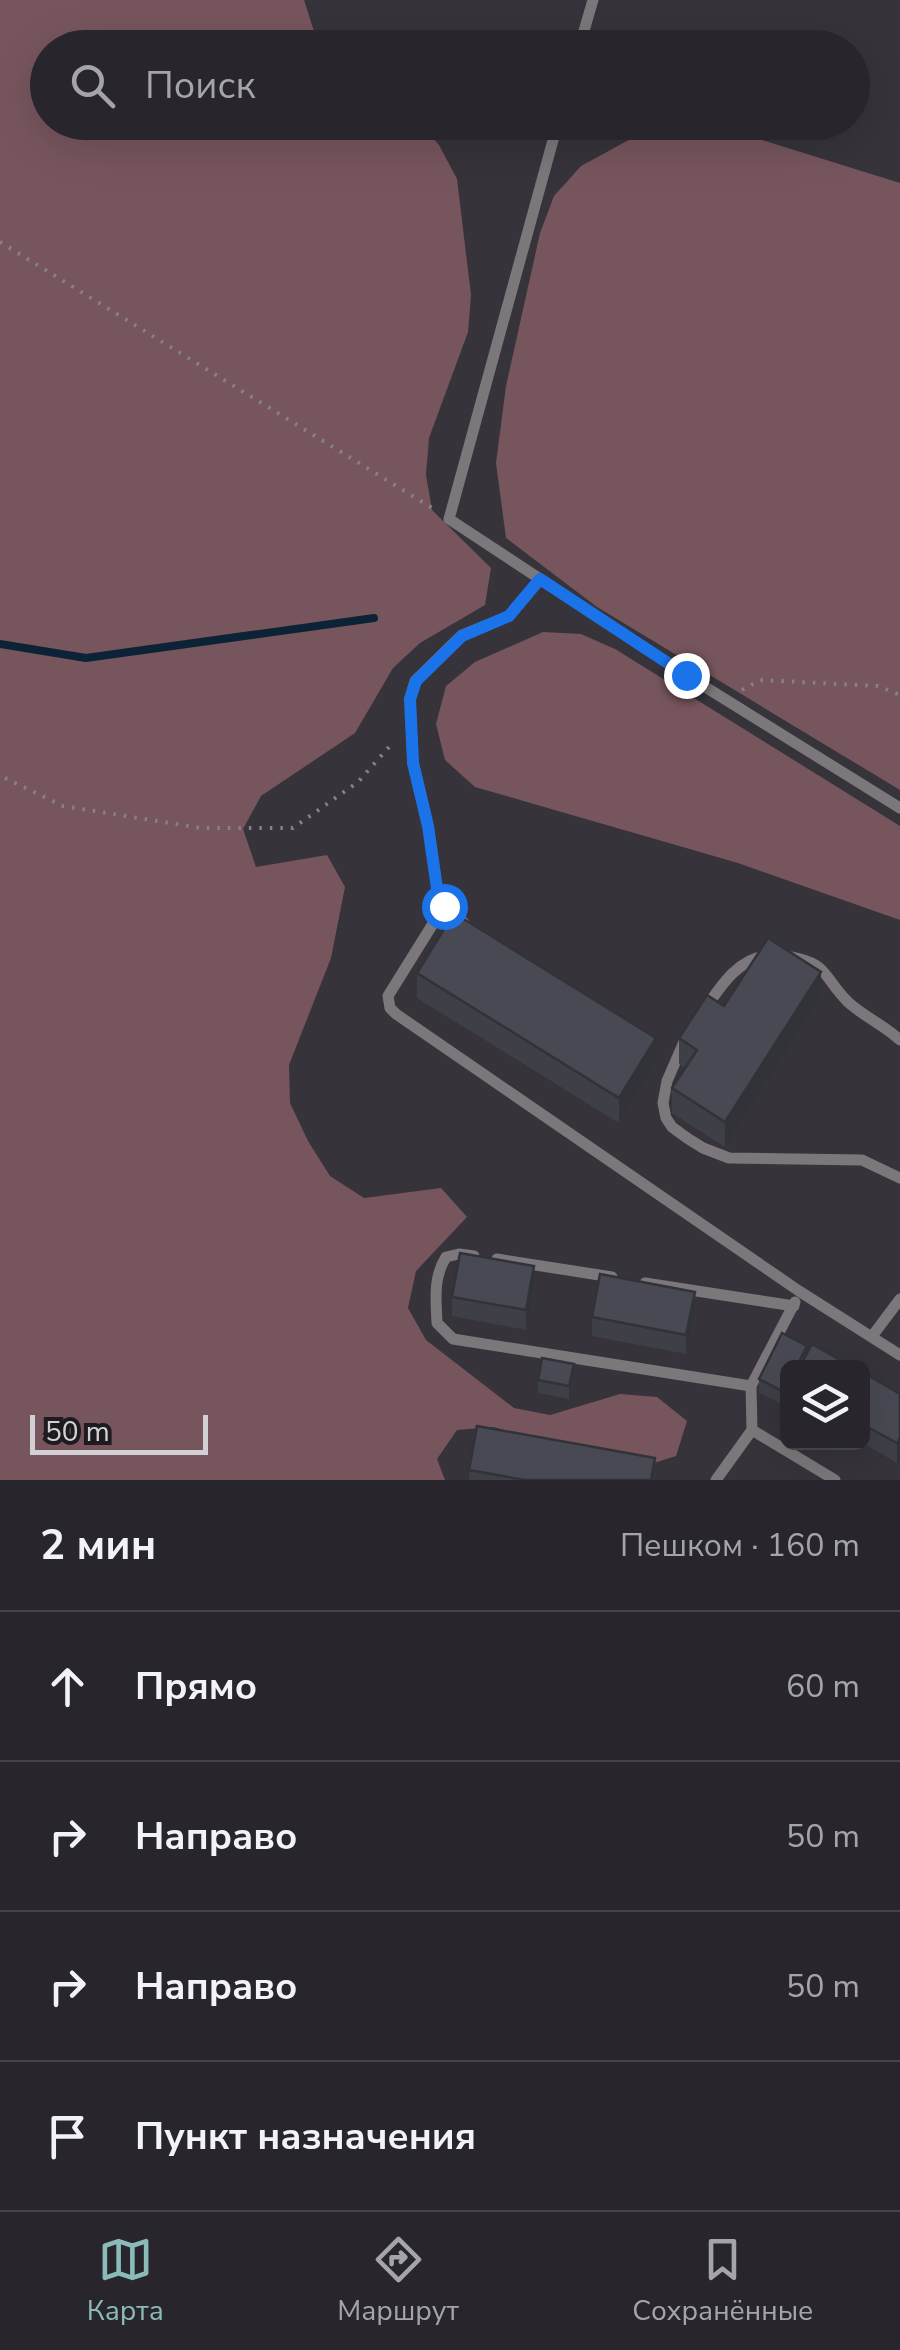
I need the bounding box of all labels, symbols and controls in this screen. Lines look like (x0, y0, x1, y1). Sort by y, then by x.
search box (30, 30, 870, 140)
icon: search (65, 58, 120, 113)
text: Поиск (145, 60, 255, 111)
route end (664, 653, 710, 699)
route start (422, 884, 468, 930)
map controls (780, 1360, 870, 1450)
button: layers (780, 1360, 870, 1450)
scale bar (30, 1410, 208, 1454)
text: 50 m (45, 1413, 110, 1451)
text: 2 мин (40, 1517, 156, 1574)
text: Пешком · 160 m (620, 1524, 860, 1567)
icon: ahead (40, 1659, 95, 1714)
text: Прямо (135, 1661, 257, 1712)
text: 60 m (786, 1665, 860, 1708)
icon: right (40, 1809, 95, 1864)
text: Направо (135, 1811, 297, 1862)
text: 50 m (786, 1815, 860, 1858)
icon: right (40, 1959, 95, 2014)
text: Направо (135, 1961, 297, 2012)
text: 50 m (786, 1965, 860, 2008)
icon: arrive (40, 2109, 95, 2164)
text: Пункт назначения (135, 2111, 476, 2162)
tab: Карта (87, 2232, 164, 2330)
tab: Маршрут (337, 2232, 459, 2330)
tab: Сохранённые (632, 2232, 813, 2330)

